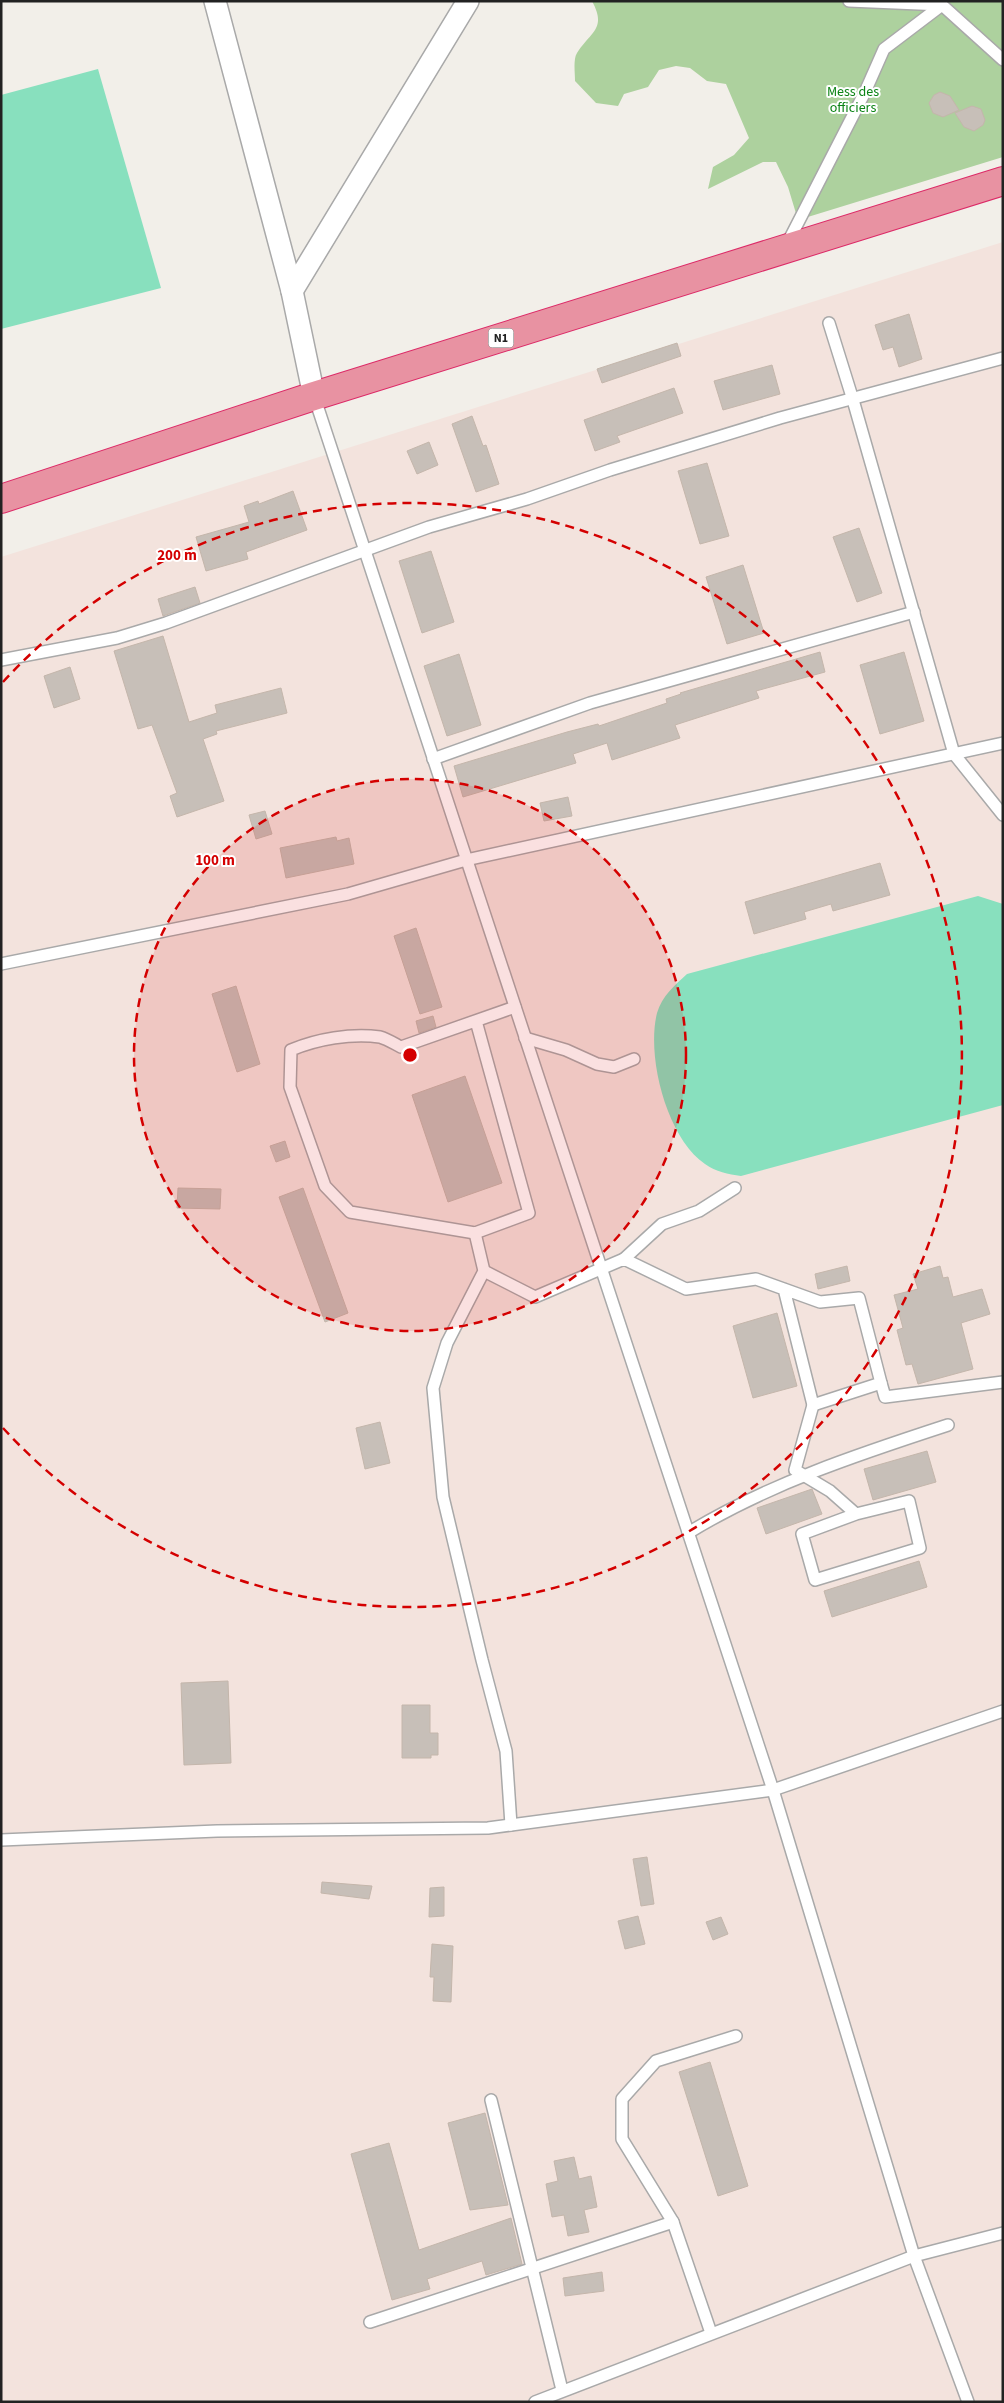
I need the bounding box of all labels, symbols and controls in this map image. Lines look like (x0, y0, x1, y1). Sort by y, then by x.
park label: Mess des officiers (827, 82, 879, 118)
road number: N1 (488, 328, 514, 348)
text: 200 m (157, 545, 197, 566)
text: 100 m (195, 850, 235, 871)
centre of rings (401, 1046, 419, 1064)

